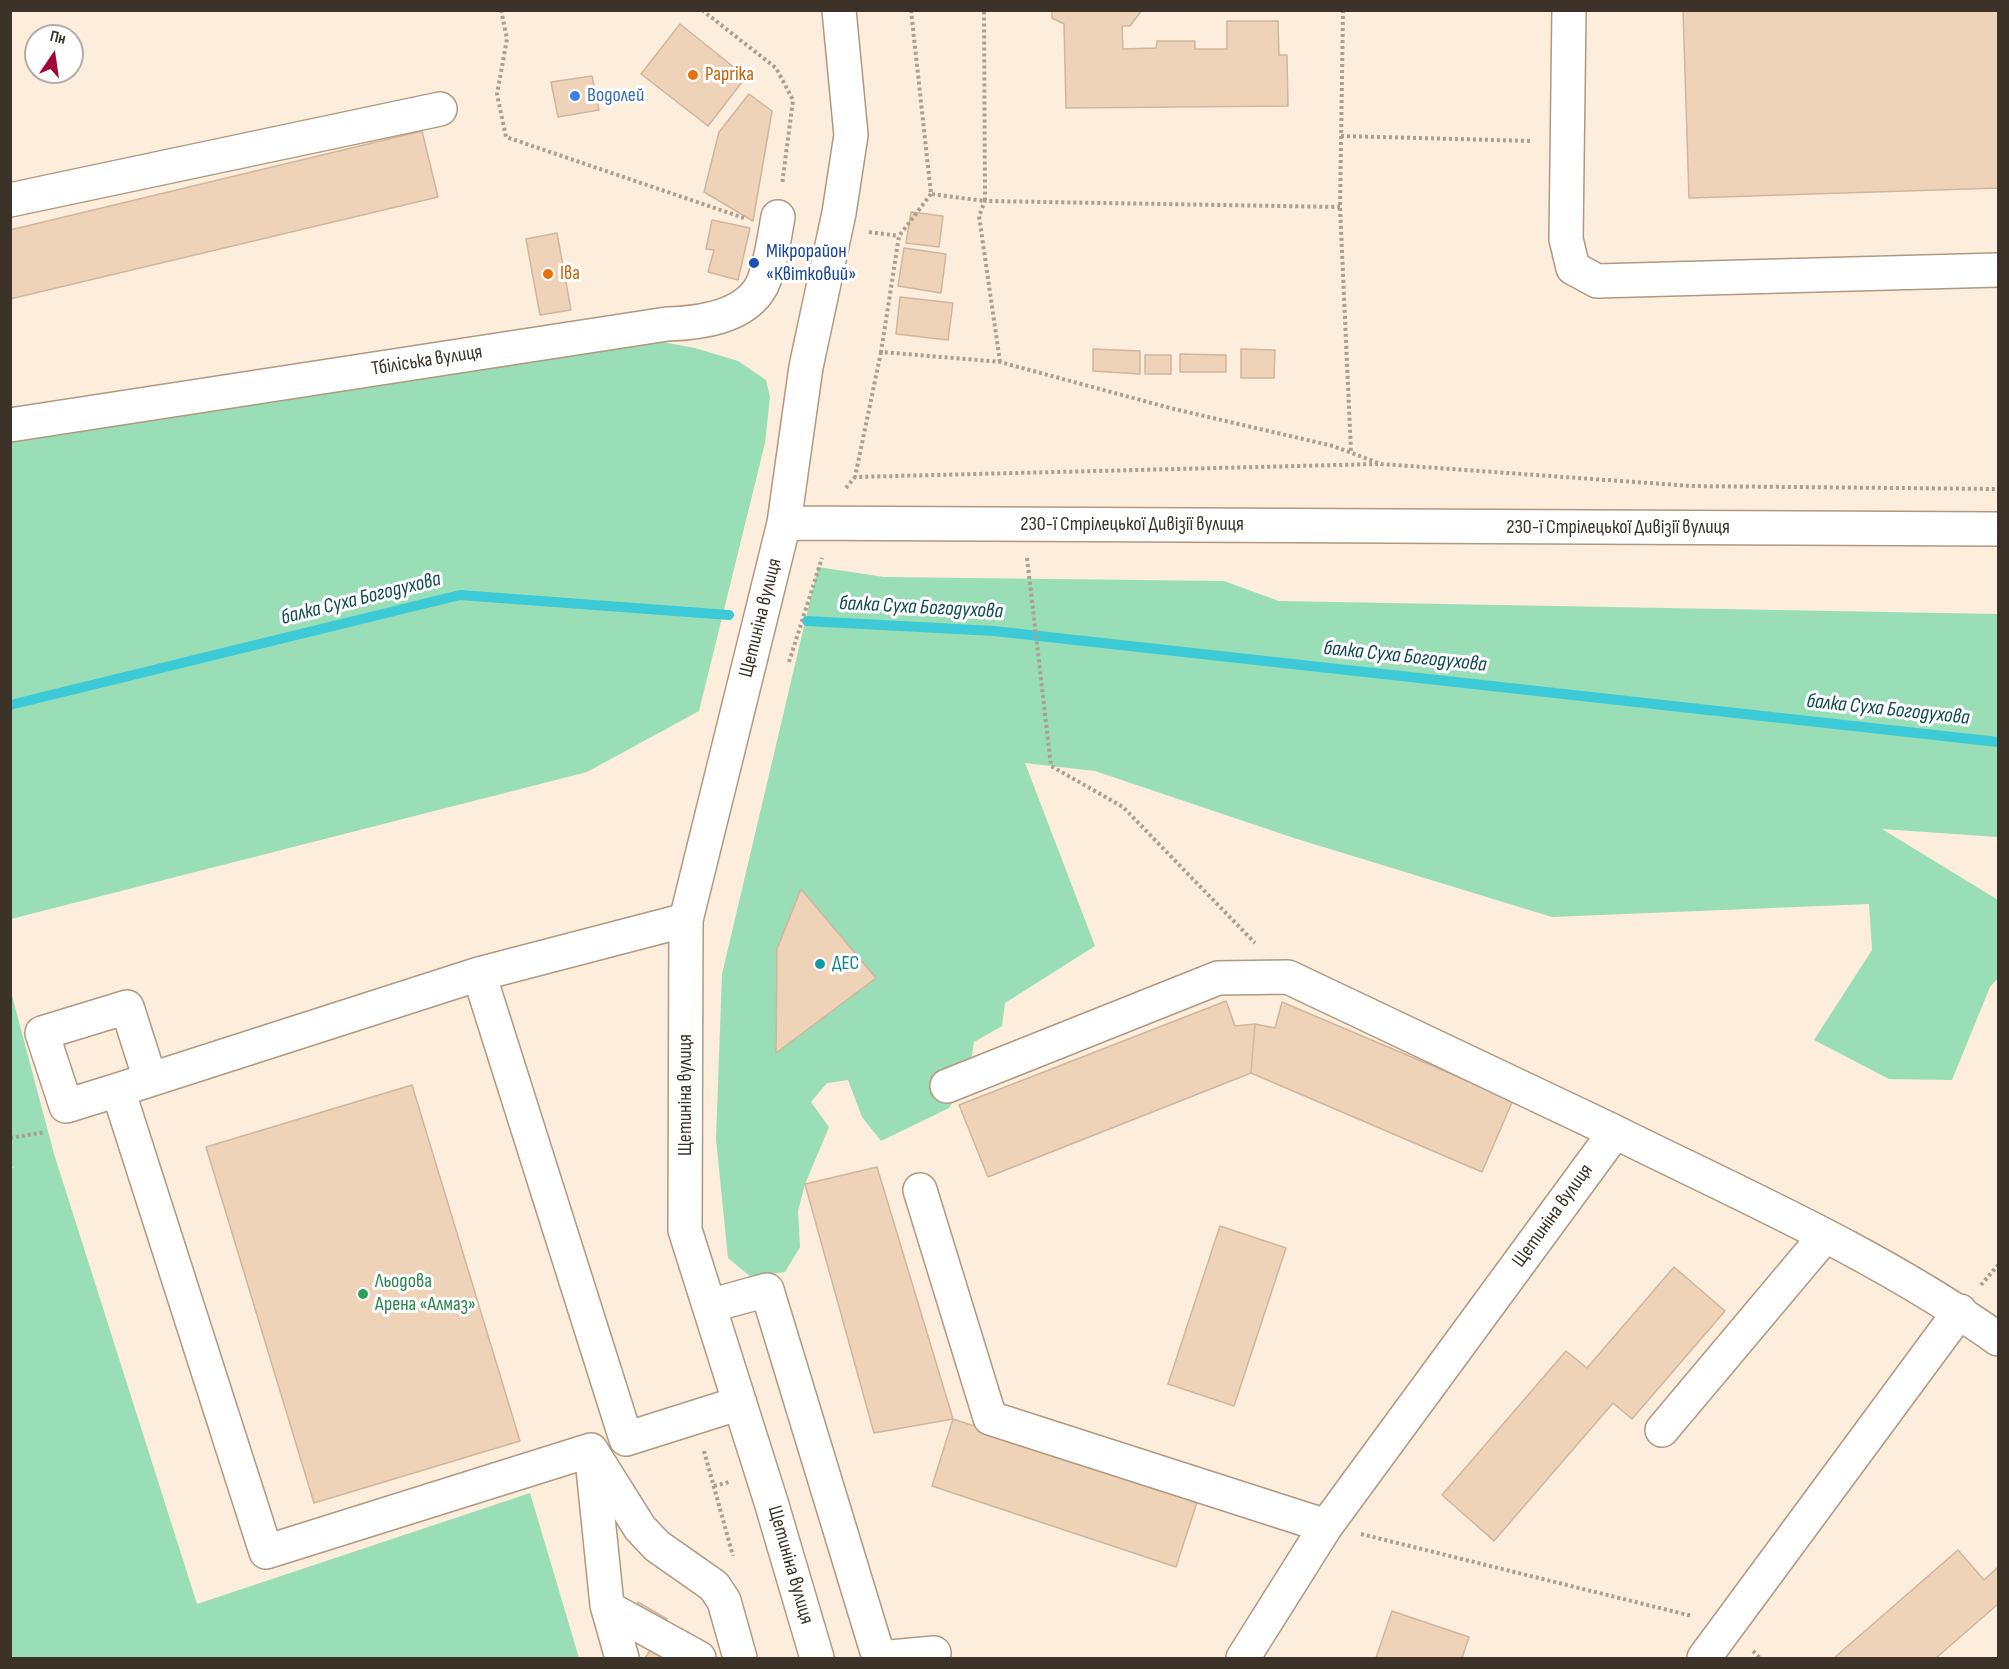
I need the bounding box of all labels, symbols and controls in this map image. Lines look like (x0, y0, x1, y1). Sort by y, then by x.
north arrow (24, 24, 84, 84)
text: Пн (48, 27, 67, 49)
place label: Paprika (705, 63, 754, 87)
marker: Paprika (686, 68, 700, 82)
place label: Водолей (587, 84, 644, 108)
marker: Водолей (568, 89, 582, 103)
place label: Мікрорайон «Квітковий» (766, 240, 856, 287)
marker: Мікрорайон «Квітковий» (747, 256, 761, 270)
place label: Іва (560, 262, 580, 286)
marker: Іва (541, 267, 555, 281)
street label: Тбіліська вулиця (370, 340, 484, 382)
street label: 230-ї Стрілецької Дивізії вулиця (1020, 513, 1244, 537)
street label: 230-ї Стрілецької Дивізії вулиця (1506, 516, 1730, 540)
street label: Щетиніна вулиця (735, 556, 787, 680)
water label: балка Суха Богодухова (278, 567, 444, 631)
water label: балка Суха Богодухова (838, 591, 1004, 625)
water label: балка Суха Богодухова (1322, 636, 1488, 678)
water label: балка Суха Богодухова (1805, 689, 1971, 731)
place label: ДЕС (832, 952, 859, 976)
marker: ДЕС (813, 957, 827, 971)
street label: Щетиніна вулиця (674, 1034, 698, 1156)
street label: Щетиніна вулиця (1507, 1160, 1599, 1272)
place label: Льодова Арена «Алмаз» (375, 1270, 476, 1317)
marker: Льодова Арена «Алмаз» (356, 1287, 370, 1301)
street label: Щетиніна вулиця (762, 1503, 818, 1627)

